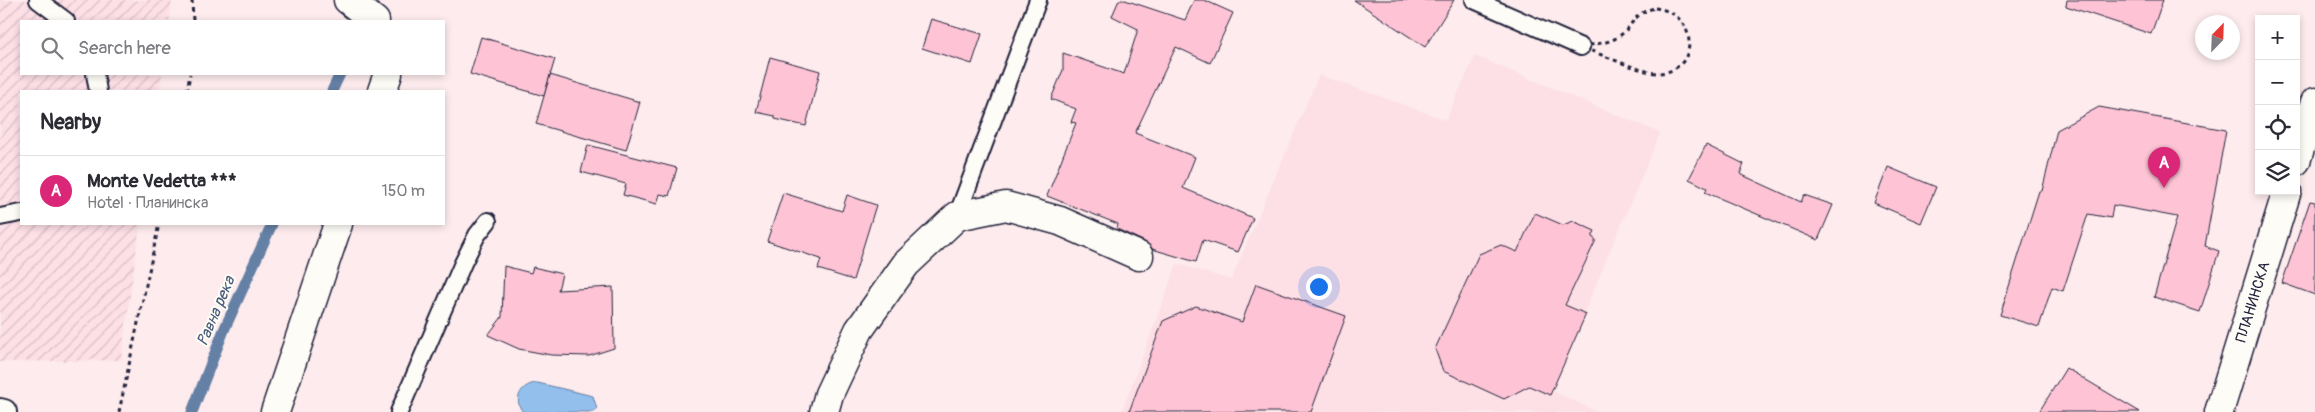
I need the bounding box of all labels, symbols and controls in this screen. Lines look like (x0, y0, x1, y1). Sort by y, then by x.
north arrow (2195, 15, 2240, 60)
map controls (2255, 15, 2300, 195)
button: + (2255, 15, 2300, 60)
search box (20, 20, 445, 75)
icon: search (38, 34, 66, 62)
text: Search here (78, 36, 171, 60)
button: − (2255, 60, 2300, 105)
button: locate (2255, 105, 2300, 150)
text: Nearby (40, 109, 101, 136)
pin: A (2148, 147, 2180, 188)
button: layers (2255, 150, 2300, 195)
text: Monte Vedetta *** (87, 169, 237, 193)
text: A (51, 181, 61, 201)
text: 150 m (381, 181, 425, 201)
text: Hotel · Планинска (87, 193, 208, 213)
street label: ПЛАНИНСКА (2232, 259, 2274, 345)
water label: Равна река (192, 272, 240, 349)
your location (1306, 274, 1332, 300)

